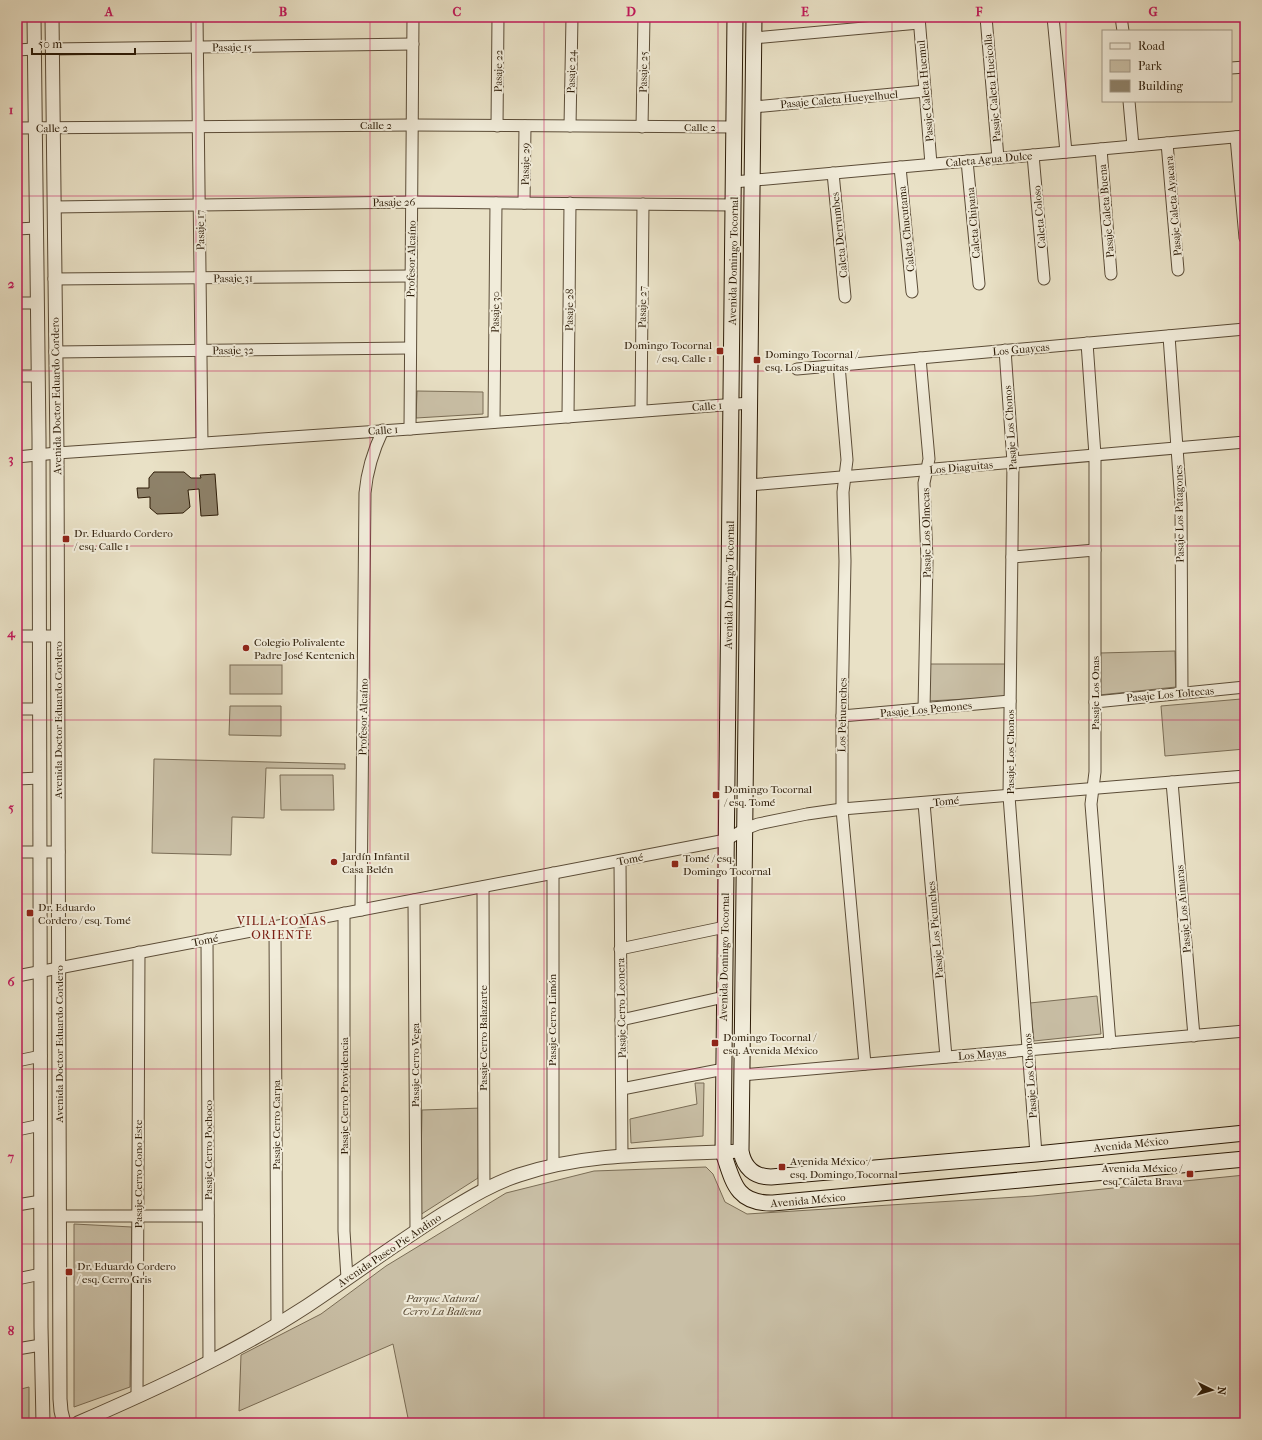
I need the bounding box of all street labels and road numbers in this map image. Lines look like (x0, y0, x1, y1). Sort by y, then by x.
street label: Pasaje Caleta Hueicolla (981, 32, 1004, 143)
street label: Pasaje Caleta Huemul (915, 40, 936, 142)
street label: Pasaje 15 (212, 41, 252, 54)
street label: Pasaje 22 (492, 49, 505, 92)
street label: Pasaje 24 (565, 50, 578, 94)
street label: Pasaje 25 (637, 51, 650, 93)
street label: Pasaje Caleta Hueyelhuel (780, 88, 899, 111)
street label: Calle 2 (360, 119, 392, 132)
street label: Calle 2 (684, 121, 716, 134)
street label: Calle 2 (36, 122, 68, 135)
street label: Pasaje 29 (519, 142, 532, 186)
street label: Caleta Agua Dulce (945, 149, 1034, 170)
street label: Pasaje Caleta Ayacara (1163, 154, 1184, 257)
street label: Pasaje Caleta Buena (1096, 163, 1117, 258)
street label: Caleta Coloso (1030, 184, 1049, 249)
street label: Caleta Chucutama (895, 185, 917, 272)
street label: Caleta Chipana (964, 186, 983, 259)
street label: Caleta Derrumbes (829, 191, 850, 278)
street label: Pasaje 26 (372, 196, 416, 209)
street label: Avenida Domingo Tocornal (726, 197, 741, 326)
street label: Pasaje 17 (194, 210, 207, 250)
street label: Profesor Alcaíno (404, 220, 419, 298)
street label: Pasaje 31 (213, 272, 253, 285)
street label: Pasaje 27 (636, 286, 649, 328)
street label: Pasaje 28 (563, 289, 576, 331)
street label: Pasaje 30 (489, 291, 502, 333)
street label: Avenida Doctor Eduardo Cordero (49, 317, 64, 476)
street label: Los Guaycas (992, 341, 1050, 358)
street label: Pasaje 32 (212, 344, 254, 357)
street label: Pasaje Los Chonos (1001, 385, 1020, 471)
street label: Calle 1 (692, 399, 723, 414)
street label: Calle 1 (368, 423, 399, 438)
street label: Los Diaguitas (929, 458, 993, 477)
street label: Pasaje Los Patagones (1172, 465, 1187, 563)
street label: Pasaje Los Olmecas (919, 488, 934, 578)
street label: Avenida Domingo Tocornal (722, 521, 737, 650)
street label: Avenida Doctor Eduardo Cordero (52, 641, 65, 800)
street label: Pasaje Los Onas (1089, 656, 1102, 730)
street label: Los Pehuenches (835, 677, 850, 753)
street label: Profesor Alcaíno (356, 678, 371, 756)
street label: Pasaje Los Toltecas (1126, 684, 1215, 705)
street label: Pasaje Los Pemones (879, 699, 973, 720)
street label: Pasaje Los Chonos (1004, 709, 1017, 795)
street label: Tomé (932, 794, 960, 809)
street label: Tomé (616, 850, 645, 868)
street label: Pasaje Los Aimaras (1173, 864, 1194, 954)
street label: Pasaje Los Picunches (925, 881, 946, 979)
street label: Avenida Domingo Tocornal (717, 893, 732, 1022)
street label: Tomé (191, 931, 220, 949)
street label: Pasaje Cerro Leonera (614, 957, 629, 1058)
street label: Avenida Doctor Eduardo Cordero (53, 965, 66, 1124)
street label: Pasaje Cerro Limón (546, 973, 559, 1066)
street label: Pasaje Cerro Balazarte (477, 985, 490, 1091)
street label: Pasaje Cerro Vega (409, 1022, 422, 1107)
street label: Pasaje Los Chonos (1021, 1033, 1040, 1119)
street label: Pasaje Cerro Providencia (338, 1036, 351, 1155)
street label: Los Mayas (957, 1046, 1007, 1063)
street label: Pasaje Cerro Carpa (270, 1079, 283, 1170)
street label: Pasaje Cerro Pochoco (202, 1099, 215, 1200)
street label: Pasaje Cerro Cono Este (132, 1119, 145, 1228)
street label: Avenida México (1092, 1134, 1170, 1155)
street label: Avenida México (769, 1191, 847, 1210)
street label: Avenida Paseo Pie Andino (334, 1211, 444, 1290)

